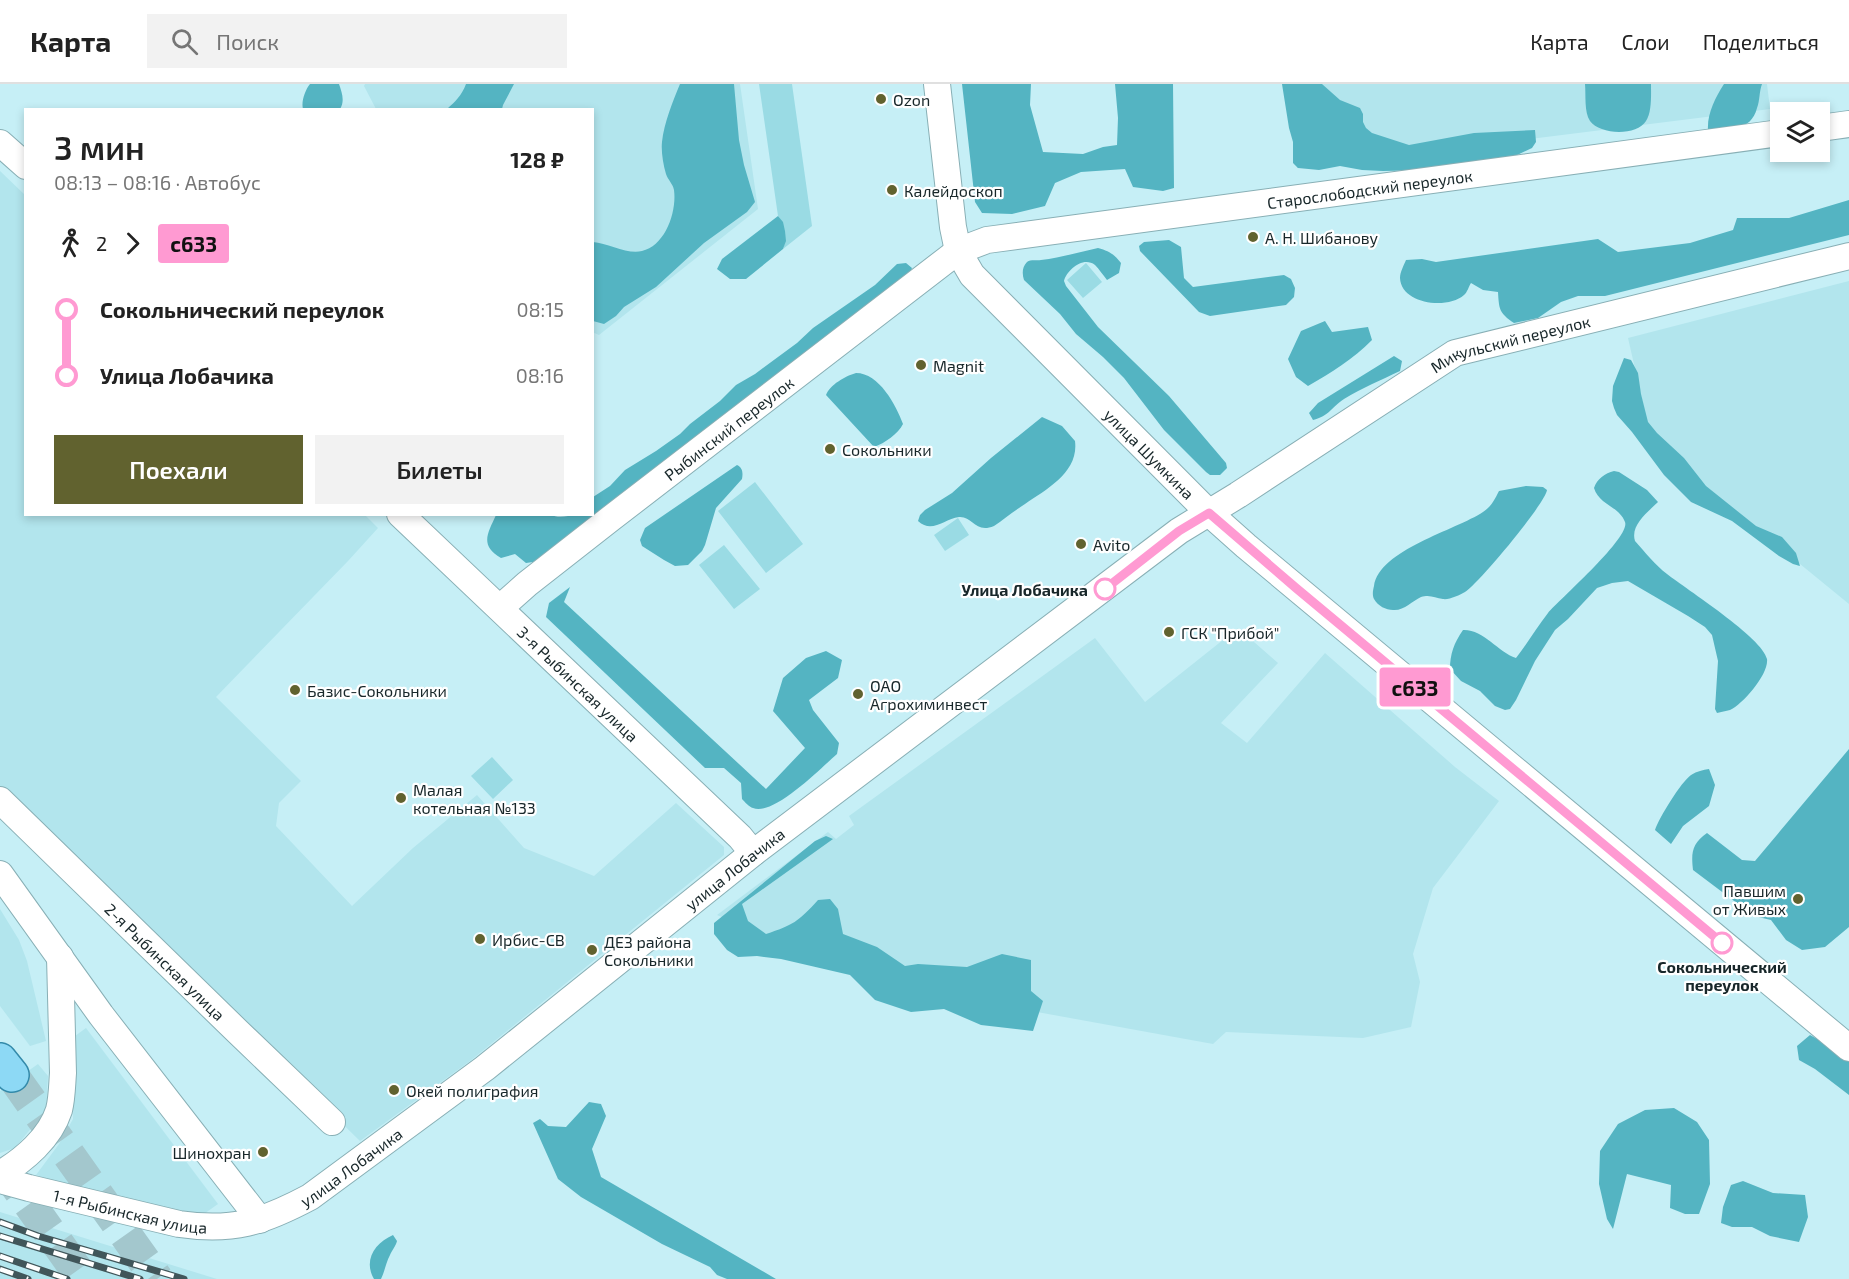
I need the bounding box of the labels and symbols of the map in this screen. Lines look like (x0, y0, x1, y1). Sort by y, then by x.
place label: Ozon (893, 90, 930, 109)
marker: Ozon (874, 92, 888, 106)
street label: Старослободский переулок (1266, 165, 1474, 212)
place label: Калейдоскоп (904, 181, 1003, 200)
marker: Калейдоскоп (885, 183, 899, 197)
place label: А. Н. Шибанову (1265, 228, 1379, 248)
marker: А. Н. Шибанову (1246, 230, 1260, 244)
street label: Микульский переулок (1427, 310, 1592, 376)
place label: Magnit (933, 356, 984, 375)
marker: Magnit (914, 358, 928, 372)
street label: Рыбинский переулок (660, 372, 797, 484)
street label: улица Шумкина (1100, 404, 1199, 503)
place label: Сокольники (842, 440, 932, 459)
marker: Сокольники (823, 442, 837, 456)
place label: Avito (1093, 535, 1130, 554)
marker: Avito (1074, 537, 1088, 551)
marker: Улица Лобачика (1094, 578, 1116, 600)
place label: Улица Лобачика (962, 580, 1088, 599)
street label: 3-я Рыбинская улица (514, 622, 643, 745)
place label: ГСК "Прибой" (1181, 623, 1279, 642)
marker: ГСК "Прибой" (1162, 625, 1176, 639)
line badge: с633 (1373, 668, 1457, 706)
place label: ОАО Агрохиминвест (870, 676, 988, 713)
place label: Базис-Сокольники (307, 681, 447, 700)
marker: Базис-Сокольники (288, 683, 302, 697)
marker: ОАО Агрохиминвест (851, 687, 865, 701)
place label: Малая котельная №133 (413, 780, 536, 817)
marker: Малая котельная №133 (394, 791, 408, 805)
street label: улица Лобачика (681, 823, 788, 914)
place label: Павшим от Живых (1713, 881, 1787, 918)
marker: Павшим от Живых (1791, 892, 1805, 906)
street label: 2-я Рыбинская улица (102, 899, 229, 1024)
place label: Ирбис-СВ (492, 930, 565, 949)
marker: Ирбис-СВ (473, 932, 487, 946)
place label: ДЕЗ района Сокольники (604, 932, 694, 969)
marker: Сокольнический переулок (1711, 932, 1733, 954)
marker: ДЕЗ района Сокольники (585, 943, 599, 957)
place label: Сокольнический переулок (1657, 957, 1787, 994)
place label: Окей полиграфия (406, 1081, 539, 1100)
marker: Окей полиграфия (387, 1083, 401, 1097)
street label: улица Лобачика (297, 1123, 405, 1211)
place label: Шинохран (173, 1143, 251, 1162)
marker: Шинохран (256, 1145, 270, 1159)
street label: 1-я Рыбинская улица (51, 1185, 208, 1236)

